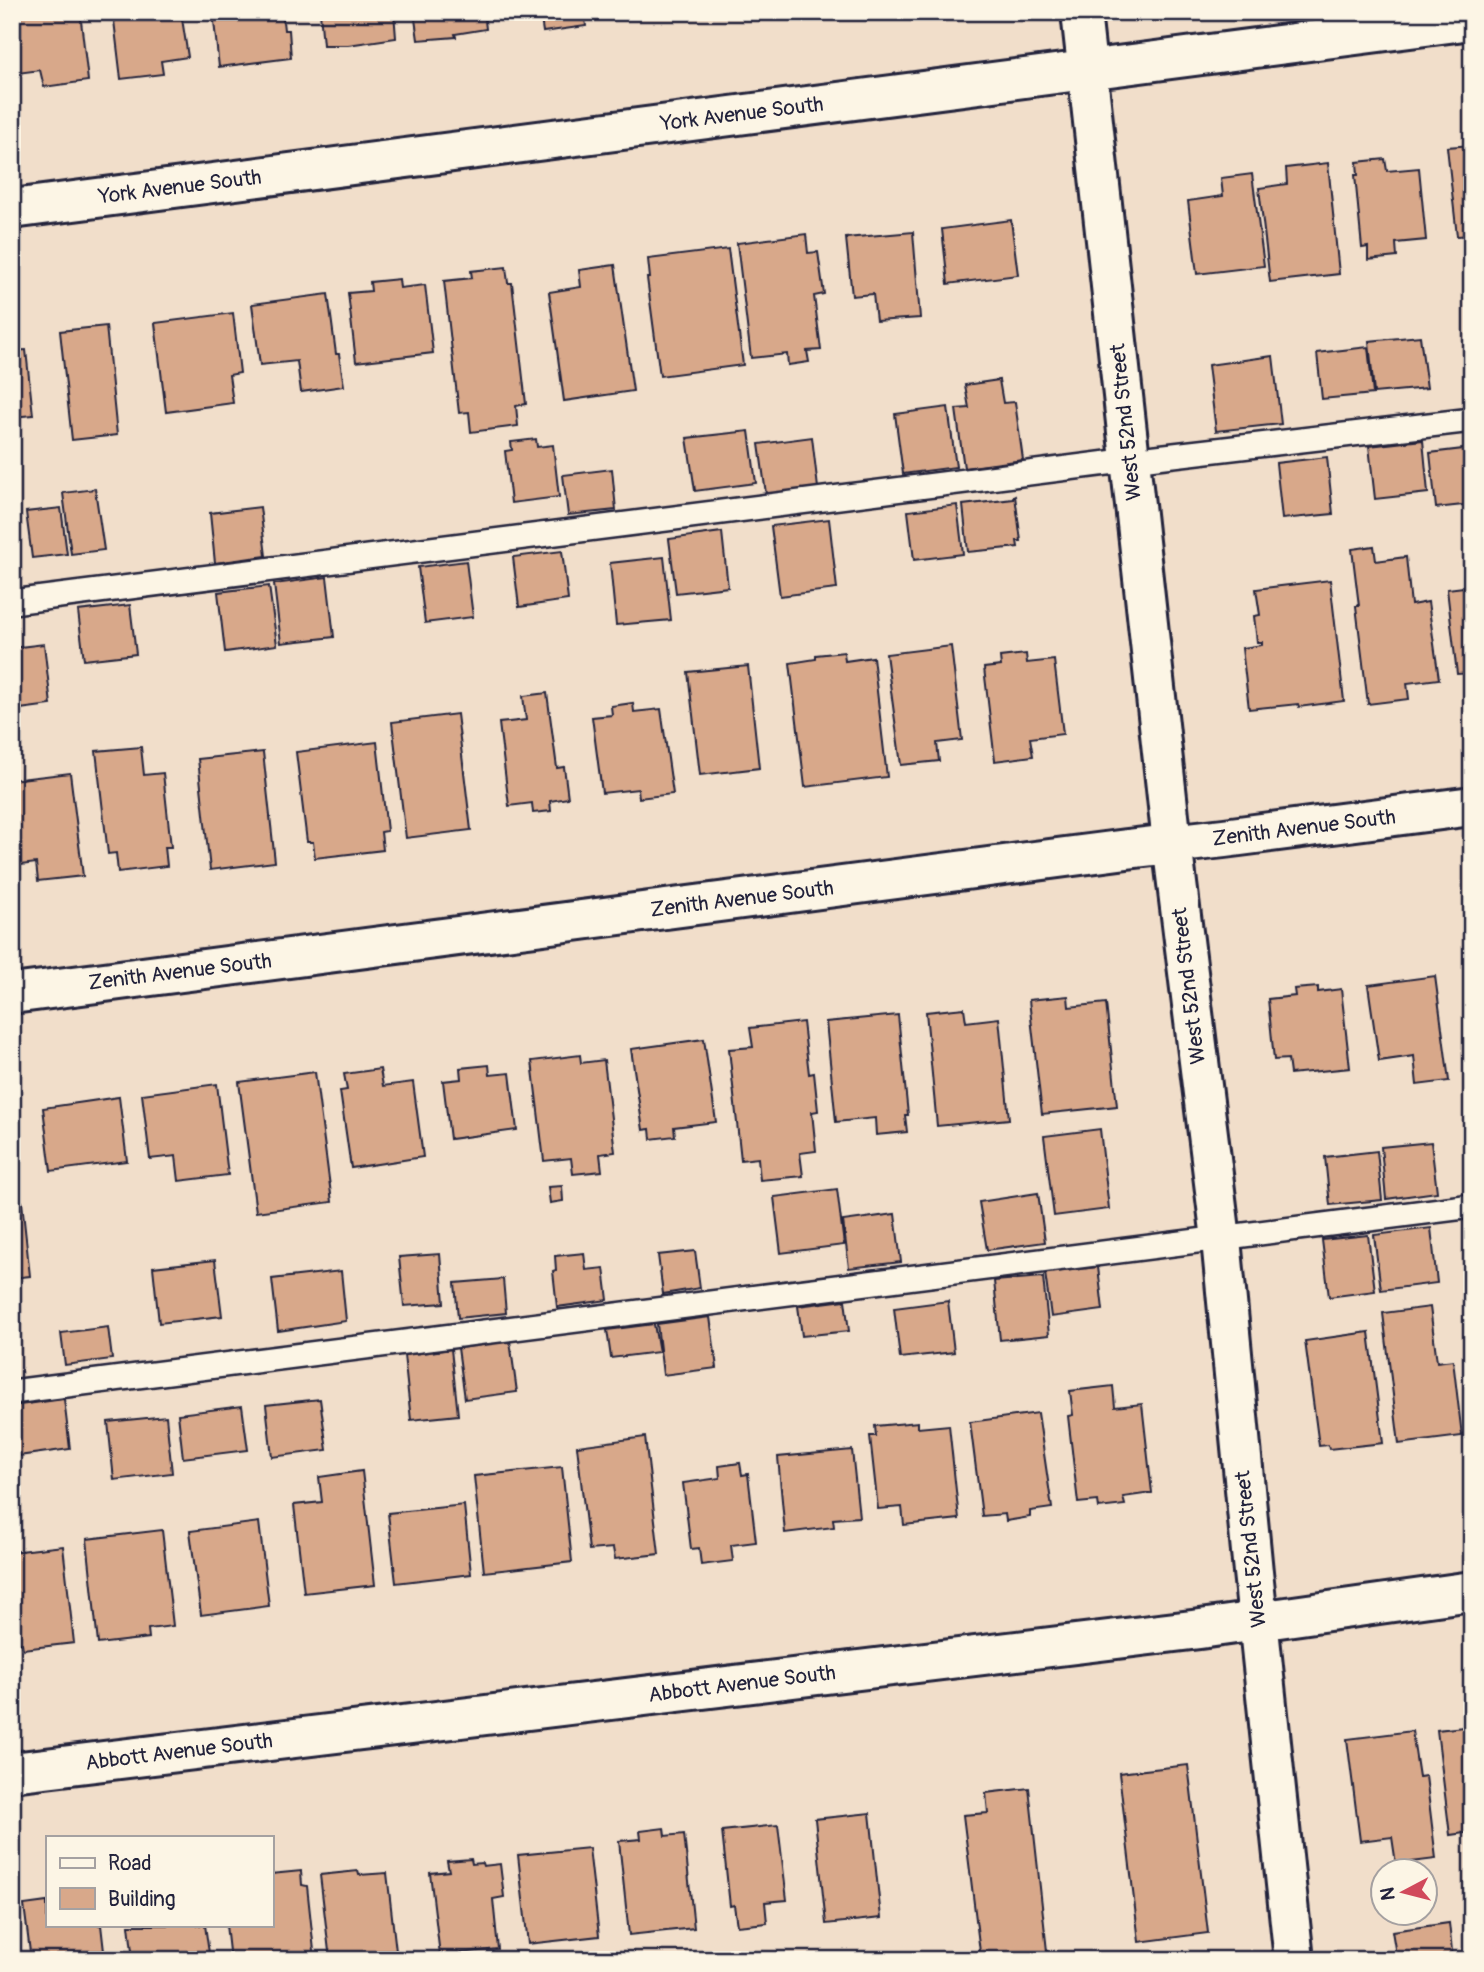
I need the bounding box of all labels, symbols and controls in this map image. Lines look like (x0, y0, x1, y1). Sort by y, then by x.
street label: York Avenue South (658, 91, 825, 138)
street label: York Avenue South (96, 164, 263, 211)
street label: West 52nd Street (1104, 342, 1148, 502)
street label: Zenith Avenue South (1211, 803, 1397, 853)
street label: Zenith Avenue South (649, 874, 835, 924)
street label: West 52nd Street (1166, 906, 1212, 1066)
street label: Zenith Avenue South (87, 947, 273, 997)
street label: West 52nd Street (1229, 1469, 1273, 1629)
street label: Abbott Avenue South (647, 1659, 837, 1709)
street label: Abbott Avenue South (84, 1727, 274, 1777)
legend (46, 1836, 273, 1926)
text: Road (108, 1850, 152, 1877)
north arrow (1368, 1856, 1438, 1926)
text: Building (108, 1886, 175, 1913)
text: N (1375, 1886, 1401, 1902)

